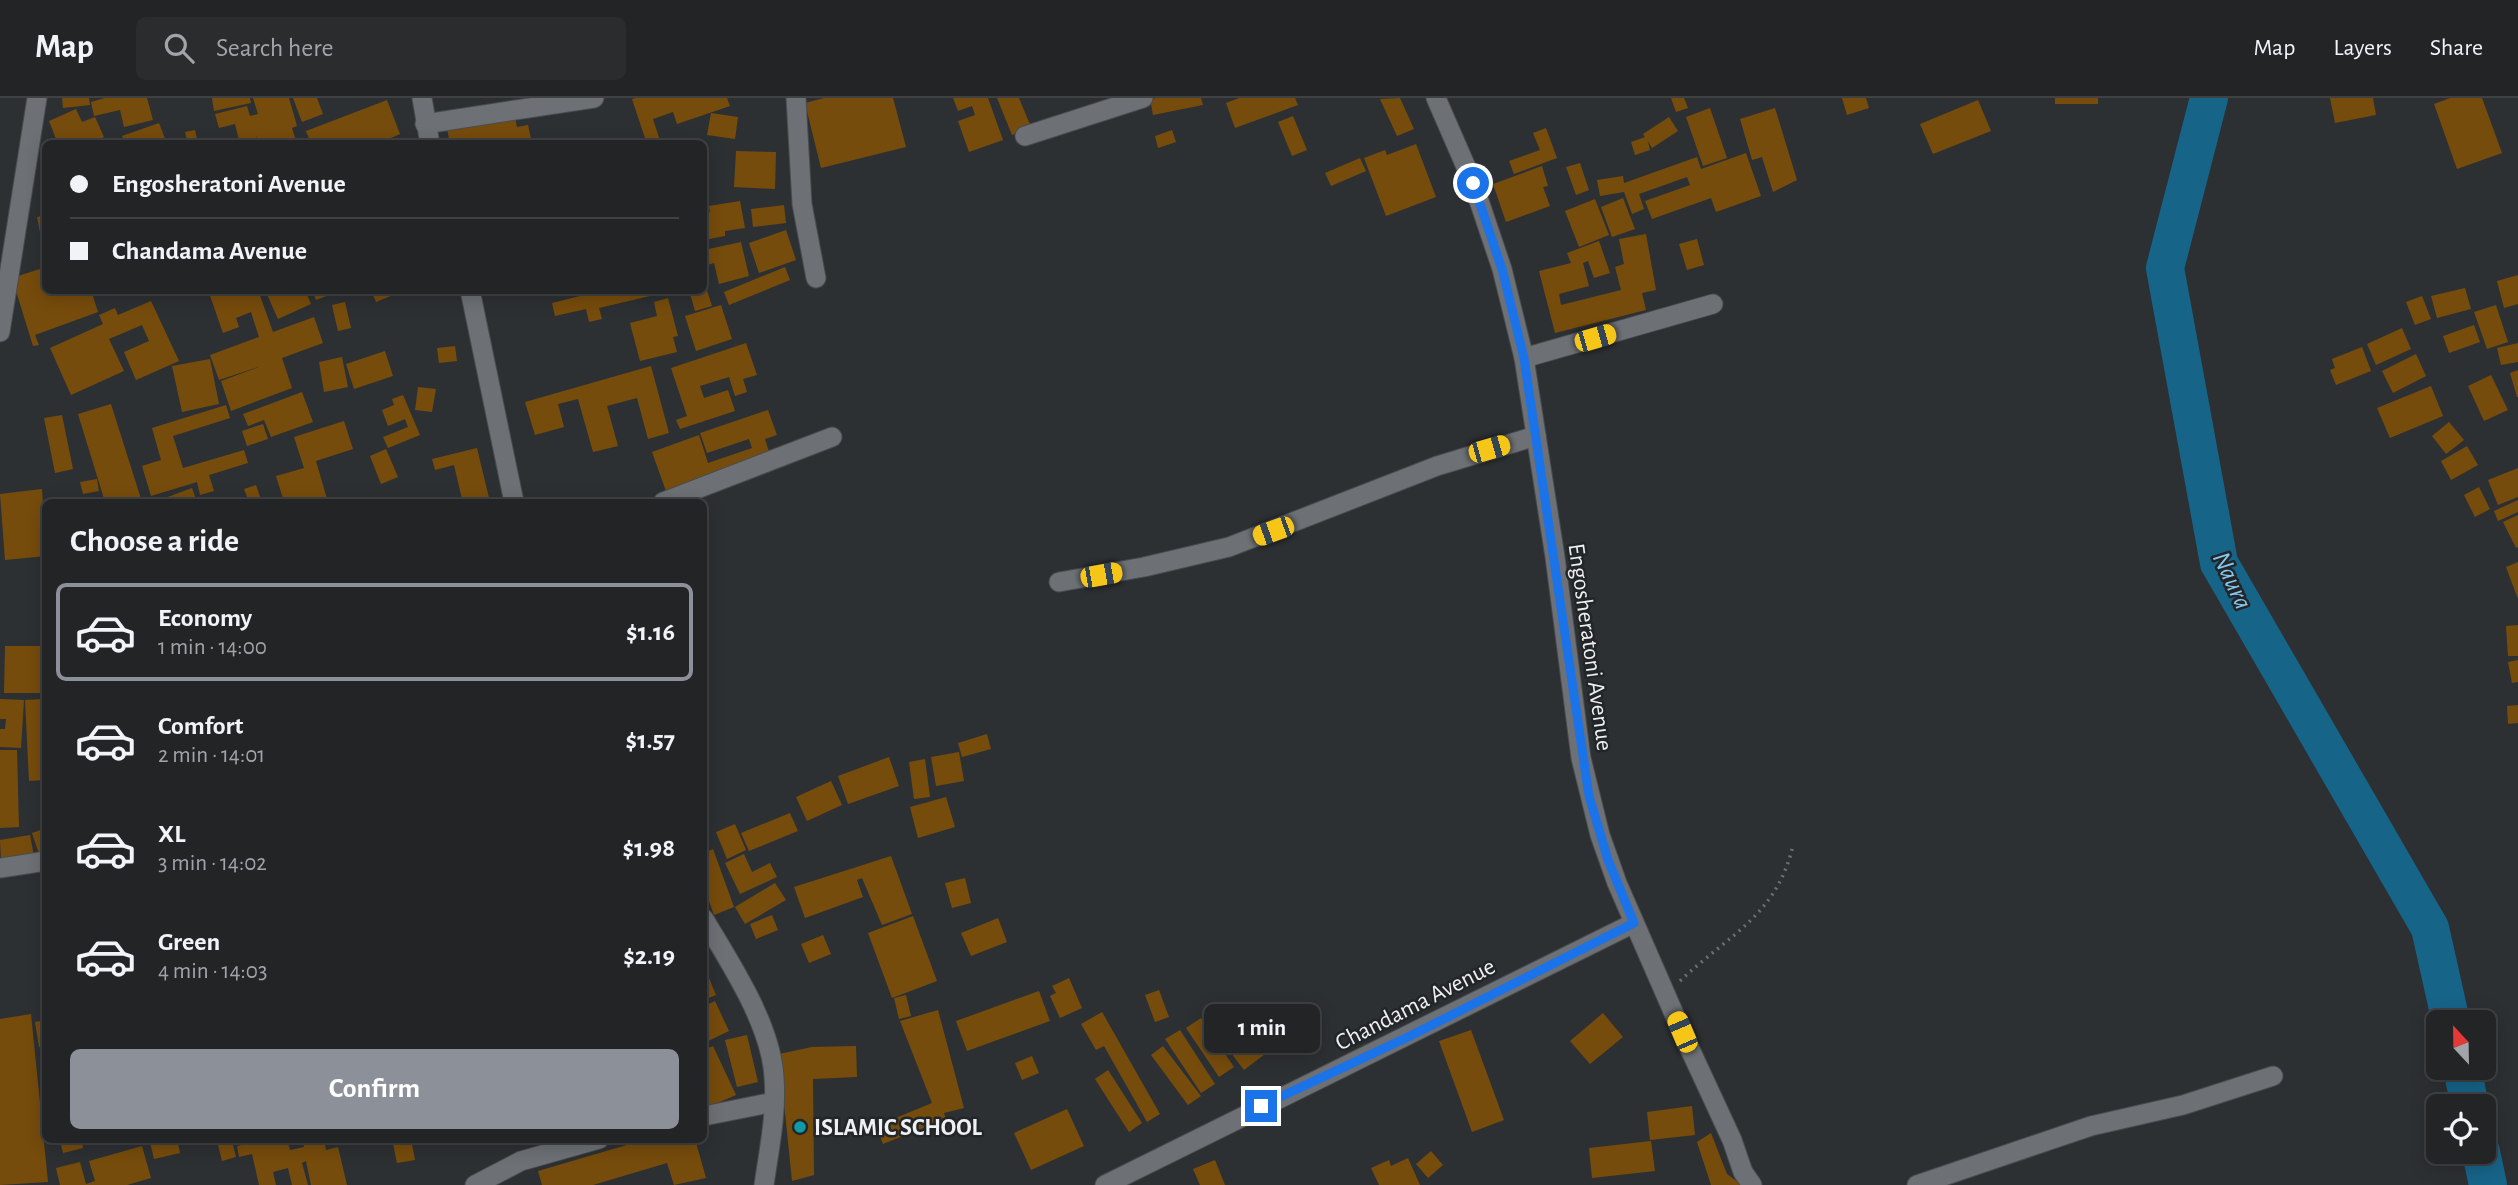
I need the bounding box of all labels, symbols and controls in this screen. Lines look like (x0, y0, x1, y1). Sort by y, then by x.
search box (136, 17, 626, 80)
icon: search (160, 29, 198, 67)
text: Map (35, 31, 94, 64)
text: Search here (216, 35, 334, 61)
text: Map (2253, 36, 2295, 60)
text: Layers (2333, 36, 2392, 60)
text: Share (2430, 36, 2483, 60)
route start (1457, 167, 1489, 199)
text: Engosheratoni Avenue (112, 171, 346, 197)
text: Chandama Avenue (112, 238, 307, 264)
car (1572, 322, 1619, 354)
car (1466, 433, 1513, 465)
car (1250, 514, 1297, 548)
text: Choose a ride (70, 525, 239, 557)
street label: Engosheratoni Avenue (1564, 542, 1616, 752)
water label: Naura (2208, 548, 2257, 613)
car (1079, 561, 1124, 589)
icon: car (74, 601, 137, 664)
text: Economy (158, 605, 252, 631)
text: $1.16 (626, 619, 675, 645)
text: 1 min · 14:00 (158, 636, 267, 659)
icon: car (74, 709, 137, 772)
text: Comfort (158, 713, 243, 739)
text: $1.57 (626, 727, 675, 753)
text: 2 min · 14:01 (158, 744, 265, 767)
icon: car (74, 817, 137, 880)
text: XL (158, 821, 185, 847)
text: $1.98 (623, 835, 675, 861)
text: 3 min · 14:02 (158, 852, 267, 875)
icon: car (74, 925, 137, 988)
text: Green (158, 929, 220, 955)
text: $2.19 (623, 943, 675, 969)
street label: Chandama Avenue (1332, 954, 1499, 1055)
text: 4 min · 14:03 (158, 960, 267, 983)
callout: 1 min (1203, 1004, 1319, 1054)
car (1665, 1009, 1700, 1055)
north arrow (2426, 1010, 2496, 1080)
map controls (2426, 1010, 2496, 1164)
text: 1 min (1238, 1017, 1286, 1040)
button: Confirm (70, 1049, 679, 1129)
route end (1245, 1090, 1277, 1122)
button: locate (2426, 1094, 2496, 1164)
place label: ISLAMIC SCHOOL (814, 1116, 983, 1140)
marker: ISLAMIC SCHOOL (792, 1119, 808, 1135)

